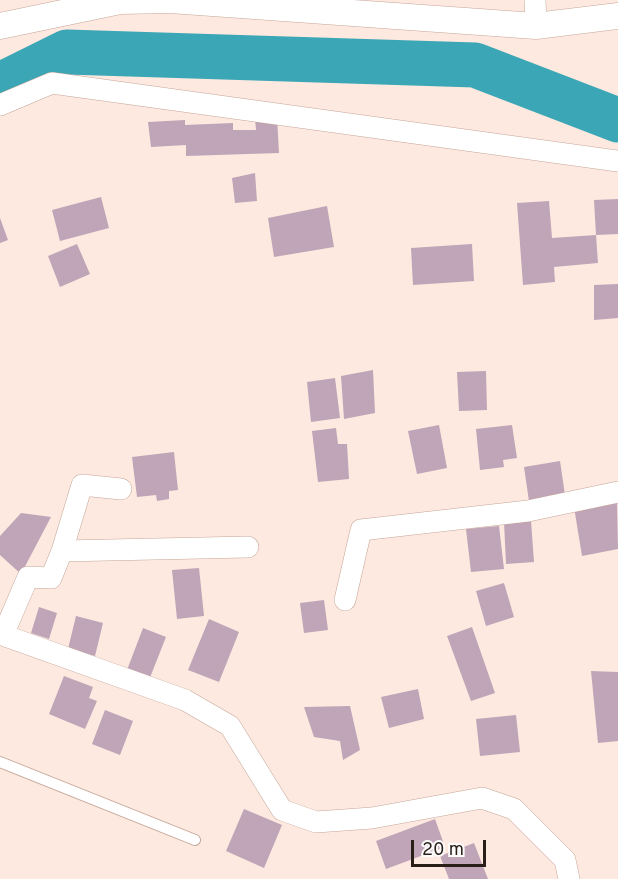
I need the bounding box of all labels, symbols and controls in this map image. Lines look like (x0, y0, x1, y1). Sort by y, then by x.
scale bar (414, 828, 489, 866)
text: 20 m (422, 839, 464, 862)

